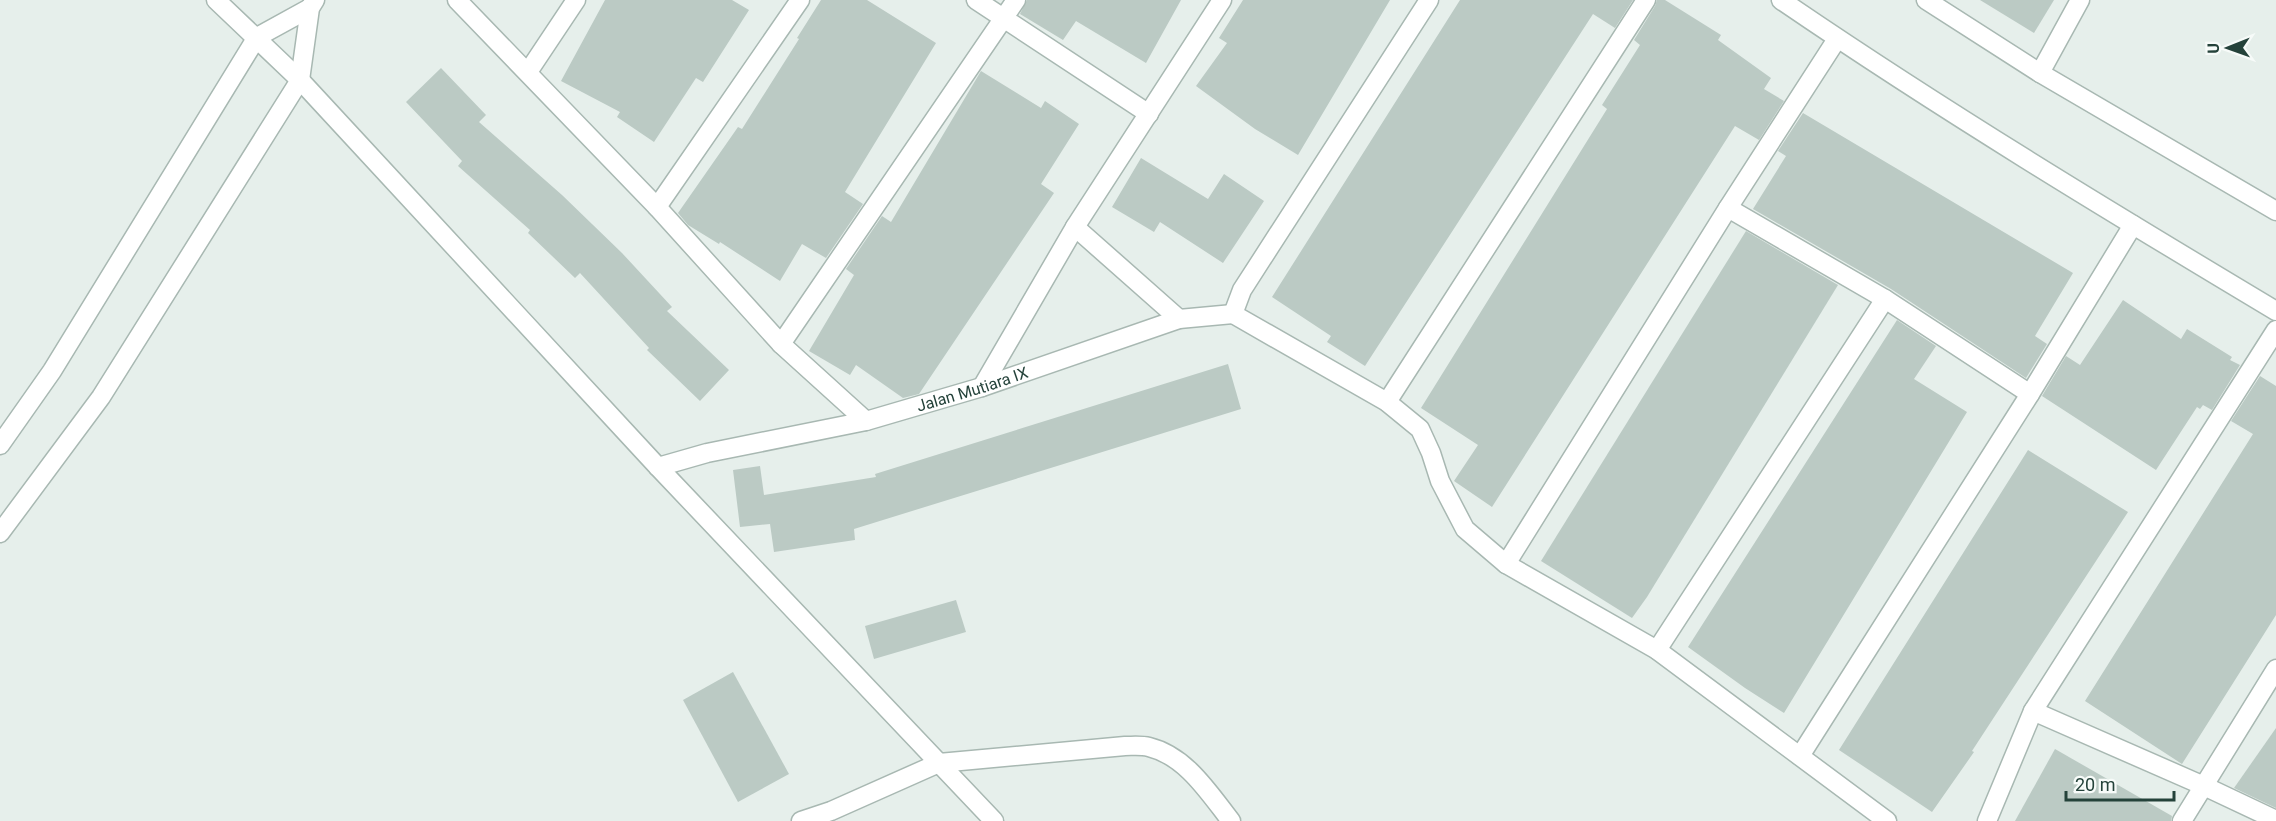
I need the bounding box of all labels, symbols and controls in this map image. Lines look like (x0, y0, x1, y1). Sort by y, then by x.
north arrow (2198, 18, 2258, 78)
text: U (2204, 43, 2223, 54)
street label: Jalan Mutiara IX (914, 363, 1031, 416)
scale bar (2066, 764, 2174, 802)
text: 20 m (2075, 774, 2115, 795)

